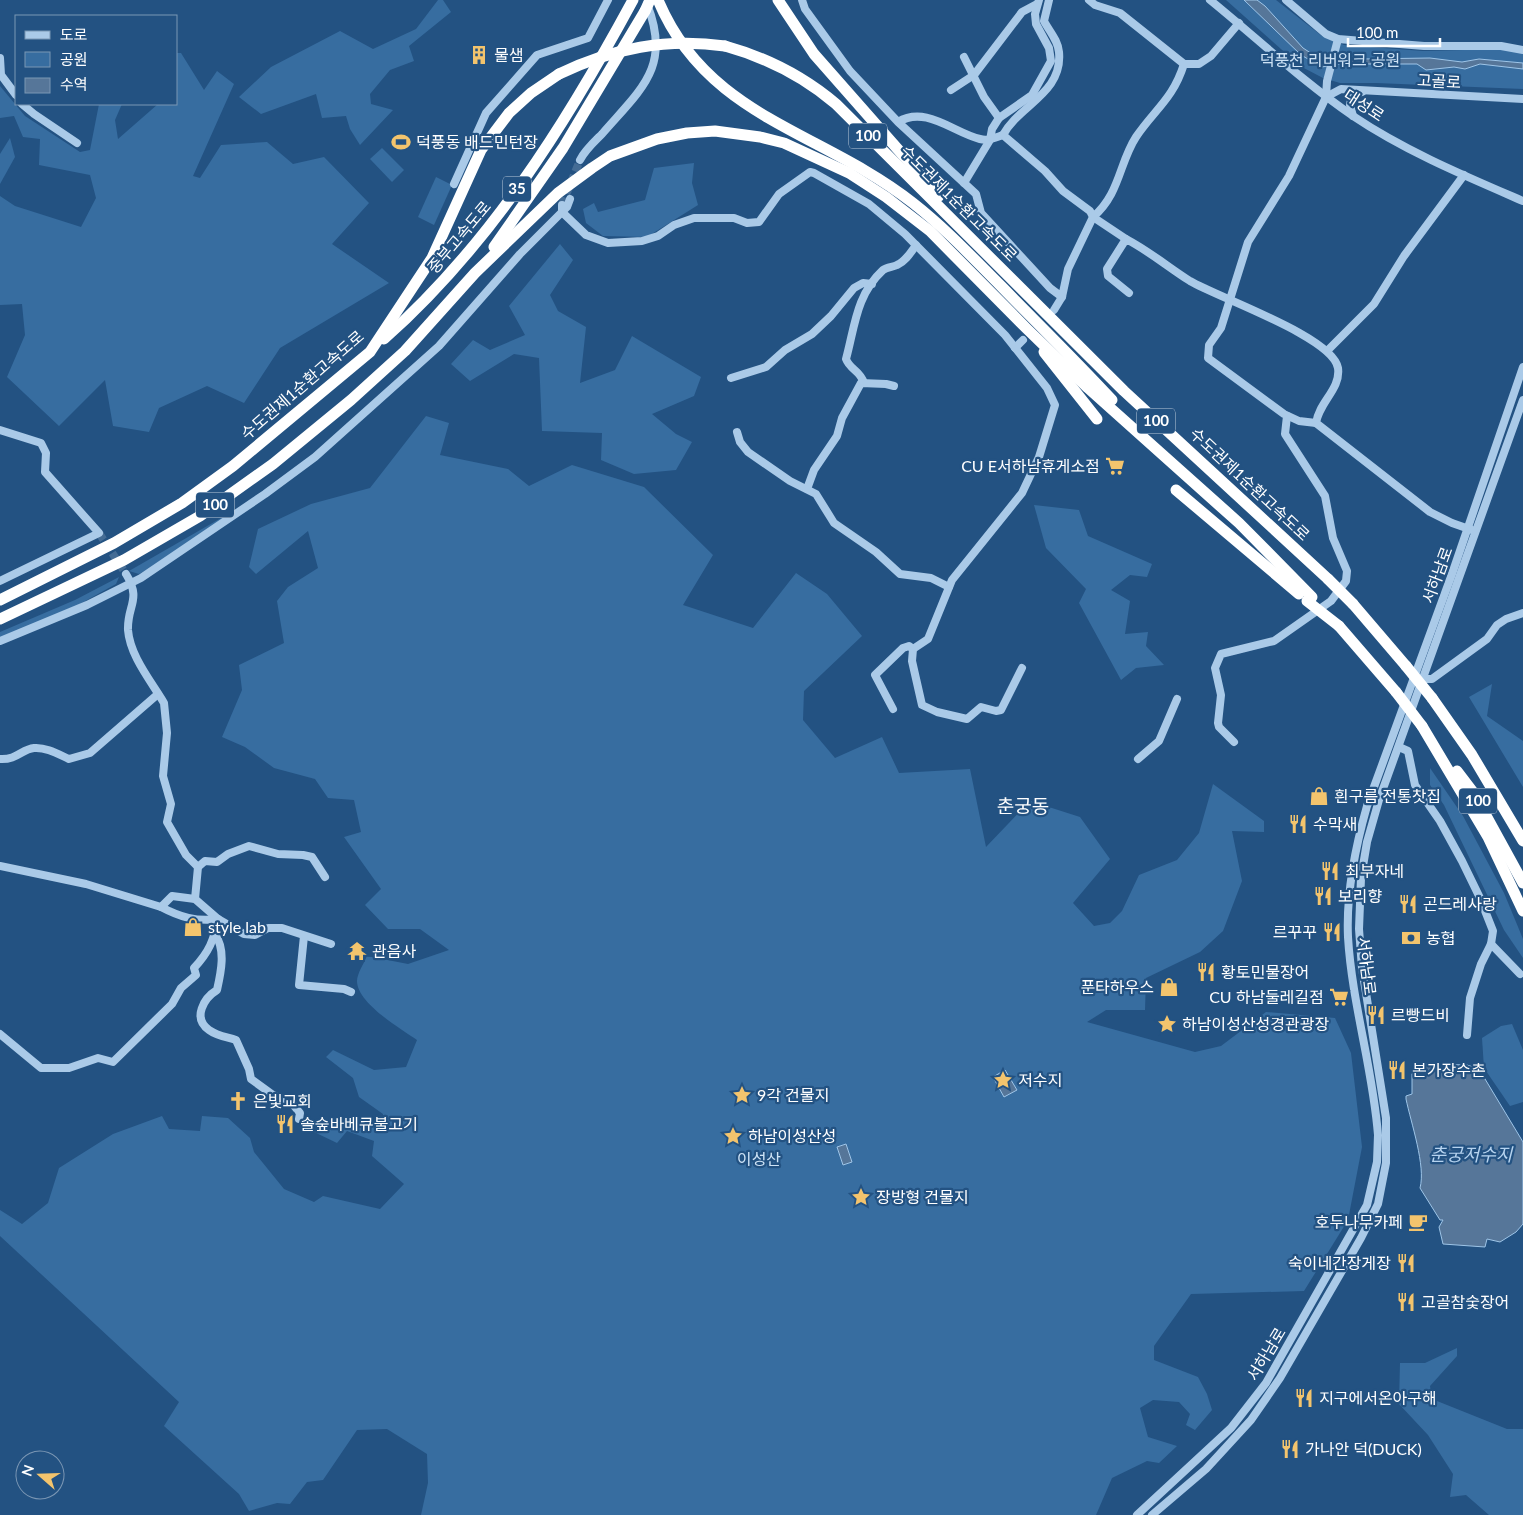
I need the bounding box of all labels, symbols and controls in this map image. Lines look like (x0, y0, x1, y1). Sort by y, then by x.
legend (15, 15, 178, 105)
scale bar (1348, 15, 1440, 47)
text: 100 m (1356, 23, 1398, 41)
text: 도로 (60, 25, 88, 43)
building icon: 물샘 (468, 44, 490, 66)
place label: 물샘 (494, 45, 523, 64)
text: 공원 (60, 50, 88, 68)
park label: 덕풍천 리버워크 공원 (1260, 50, 1400, 69)
street label: 고골로 (1416, 70, 1462, 91)
text: 수역 (60, 75, 88, 93)
street label: 대성로 (1341, 85, 1388, 125)
road number: 100 (849, 124, 887, 148)
sports icon: 덕풍동 배드민턴장 (390, 131, 412, 153)
place label: 덕풍동 배드민턴장 (416, 132, 538, 151)
street label: 수도권제1순환고속도로 (897, 141, 1022, 265)
road number: 35 (503, 176, 531, 202)
street label: 중부고속도로 (423, 197, 494, 277)
street label: 수도권제1순환고속도로 (236, 326, 367, 443)
road number: 100 (1137, 408, 1175, 434)
street label: 수도권제1순환고속도로 (1187, 423, 1314, 544)
supermarket icon: CU E서하남휴게소점 (1104, 455, 1126, 477)
place label: CU E서하남휴게소점 (961, 456, 1100, 475)
road number: 100 (196, 492, 234, 518)
street label: 서하남로 (1418, 544, 1456, 606)
shop icon: 흰구름 전통찻집 (1308, 785, 1330, 807)
place label: 흰구름 전통찻집 (1334, 786, 1441, 805)
road number: 100 (1459, 788, 1497, 814)
district label: 춘궁동 (997, 794, 1049, 817)
restaurant icon: 수막새 (1287, 813, 1309, 835)
place label: 수막새 (1313, 814, 1357, 833)
restaurant icon: 최부자네 (1319, 860, 1341, 882)
place label: 최부자네 (1345, 861, 1404, 880)
restaurant icon: 보리향 (1312, 885, 1334, 907)
place label: 보리향 (1338, 886, 1382, 905)
restaurant icon: 곤드레사랑 (1397, 893, 1419, 915)
place label: 곤드레사랑 (1423, 894, 1497, 913)
shop icon: style lab (182, 916, 204, 938)
place label: style lab (208, 917, 266, 936)
restaurant icon: 르꾸꾸 (1321, 921, 1343, 943)
place label: 르꾸꾸 (1273, 922, 1317, 941)
bank icon: 농협 (1400, 927, 1422, 949)
place label: 농협 (1426, 928, 1455, 947)
street label: 서하남로 (1354, 936, 1381, 997)
temple icon: 관음사 (346, 940, 368, 962)
place label: 관음사 (372, 941, 416, 960)
restaurant icon: 황토민물장어 (1195, 961, 1217, 983)
place label: 황토민물장어 (1221, 962, 1309, 981)
shop icon: 푼타하우스 (1158, 976, 1180, 998)
place label: 푼타하우스 (1080, 977, 1154, 996)
supermarket icon: CU 하남둘레길점 (1328, 986, 1350, 1008)
place label: CU 하남둘레길점 (1209, 987, 1324, 1006)
restaurant icon: 르빵드비 (1365, 1004, 1387, 1026)
place label: 르빵드비 (1391, 1005, 1450, 1024)
place icon: 하남이성산성경관광장 (1156, 1013, 1178, 1035)
place label: 하남이성산성경관광장 (1182, 1014, 1329, 1033)
restaurant icon: 본가장수촌 (1386, 1059, 1408, 1081)
place label: 본가장수촌 (1412, 1060, 1486, 1079)
place icon: 저수지 (992, 1069, 1014, 1091)
place label: 저수지 (1018, 1070, 1062, 1089)
place icon: 9각 건물지 (731, 1084, 753, 1106)
place label: 9각 건물지 (757, 1085, 829, 1104)
church icon: 은빛교회 (227, 1090, 249, 1112)
place label: 은빛교회 (253, 1091, 312, 1110)
restaurant icon: 솔숲바베큐불고기 (274, 1113, 296, 1135)
place label: 솔숲바베큐불고기 (300, 1114, 418, 1133)
place icon: 하남이성산성 (722, 1125, 744, 1147)
place label: 하남이성산성 (748, 1126, 836, 1145)
water label: 춘궁저수지 (1430, 1143, 1514, 1165)
park label: 이성산 (737, 1149, 781, 1168)
place icon: 장방형 건물지 (850, 1186, 872, 1208)
place label: 장방형 건물지 (876, 1187, 968, 1206)
cafe icon: 호두나무카페 (1407, 1211, 1429, 1233)
place label: 호두나무카페 (1315, 1212, 1403, 1231)
restaurant icon: 숙이네간장게장 (1395, 1252, 1417, 1274)
place label: 숙이네간장게장 (1288, 1253, 1391, 1272)
restaurant icon: 고골참숯장어 (1395, 1291, 1417, 1313)
place label: 고골참숯장어 (1421, 1292, 1509, 1311)
street label: 서하남로 (1242, 1323, 1289, 1384)
restaurant icon: 지구에서온아구해 (1293, 1387, 1315, 1409)
place label: 지구에서온아구해 (1319, 1388, 1437, 1407)
restaurant icon: 가나안 덕(DUCK) (1279, 1438, 1301, 1460)
place label: 가나안 덕(DUCK) (1305, 1439, 1422, 1458)
north arrow (15, 1450, 65, 1500)
text: N (17, 1462, 37, 1478)

